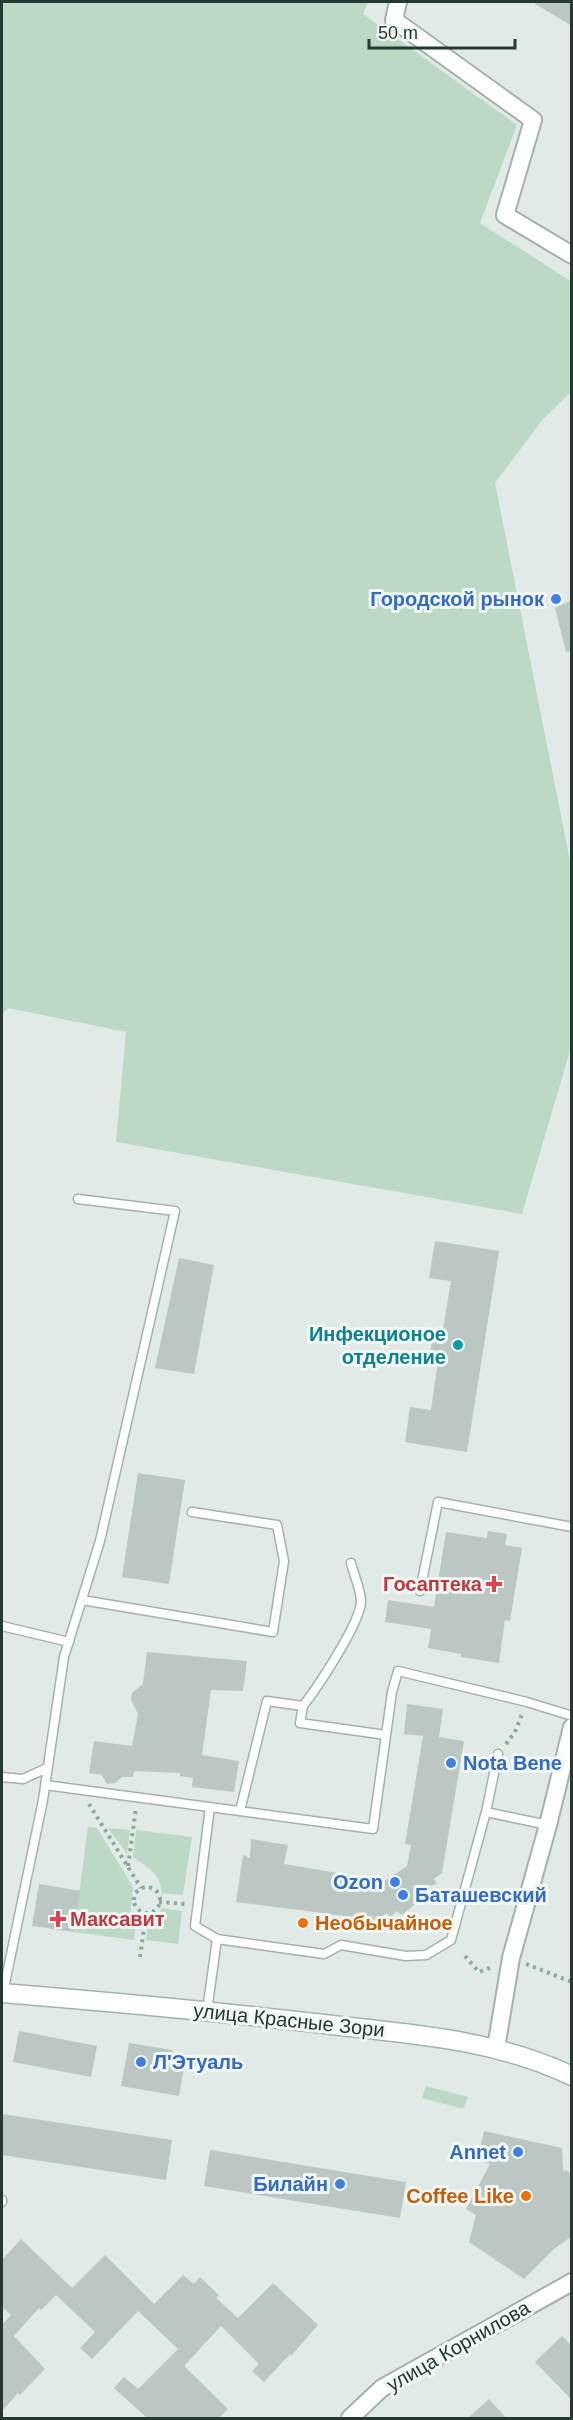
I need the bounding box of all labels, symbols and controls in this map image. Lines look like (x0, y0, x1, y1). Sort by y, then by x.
scale bar (369, 12, 514, 50)
text: 50 m (378, 23, 418, 43)
place label: Городской рынок (370, 588, 545, 610)
marker: Городской рынок (549, 592, 563, 606)
place label: Инфекционое отделение (309, 1323, 446, 1368)
marker: Инфекционое отделение (451, 1338, 465, 1352)
place label: Госаптека (383, 1573, 483, 1595)
marker: Госаптека (487, 1577, 501, 1591)
place label: Nota Bene (463, 1752, 562, 1774)
marker: Nota Bene (444, 1756, 458, 1770)
place label: Ozon (333, 1871, 383, 1893)
marker: Ozon (388, 1875, 402, 1889)
place label: Баташевский (415, 1884, 547, 1906)
marker: Баташевский (396, 1888, 410, 1902)
place label: Максавит (70, 1908, 165, 1930)
marker: Максавит (51, 1912, 65, 1926)
place label: Необычайное (315, 1912, 453, 1934)
marker: Необычайное (296, 1916, 310, 1930)
street label: улица Красные Зори (192, 1999, 386, 2041)
place label: Л'Этуаль (153, 2051, 243, 2073)
marker: Л'Этуаль (134, 2055, 148, 2069)
place label: Annet (449, 2141, 506, 2163)
marker: Annet (511, 2145, 525, 2159)
place label: Билайн (253, 2173, 328, 2195)
marker: Билайн (333, 2177, 347, 2191)
place label: Coffee Like (406, 2185, 514, 2207)
marker: Coffee Like (519, 2189, 533, 2203)
street label: улица Корнилова (383, 2296, 534, 2396)

